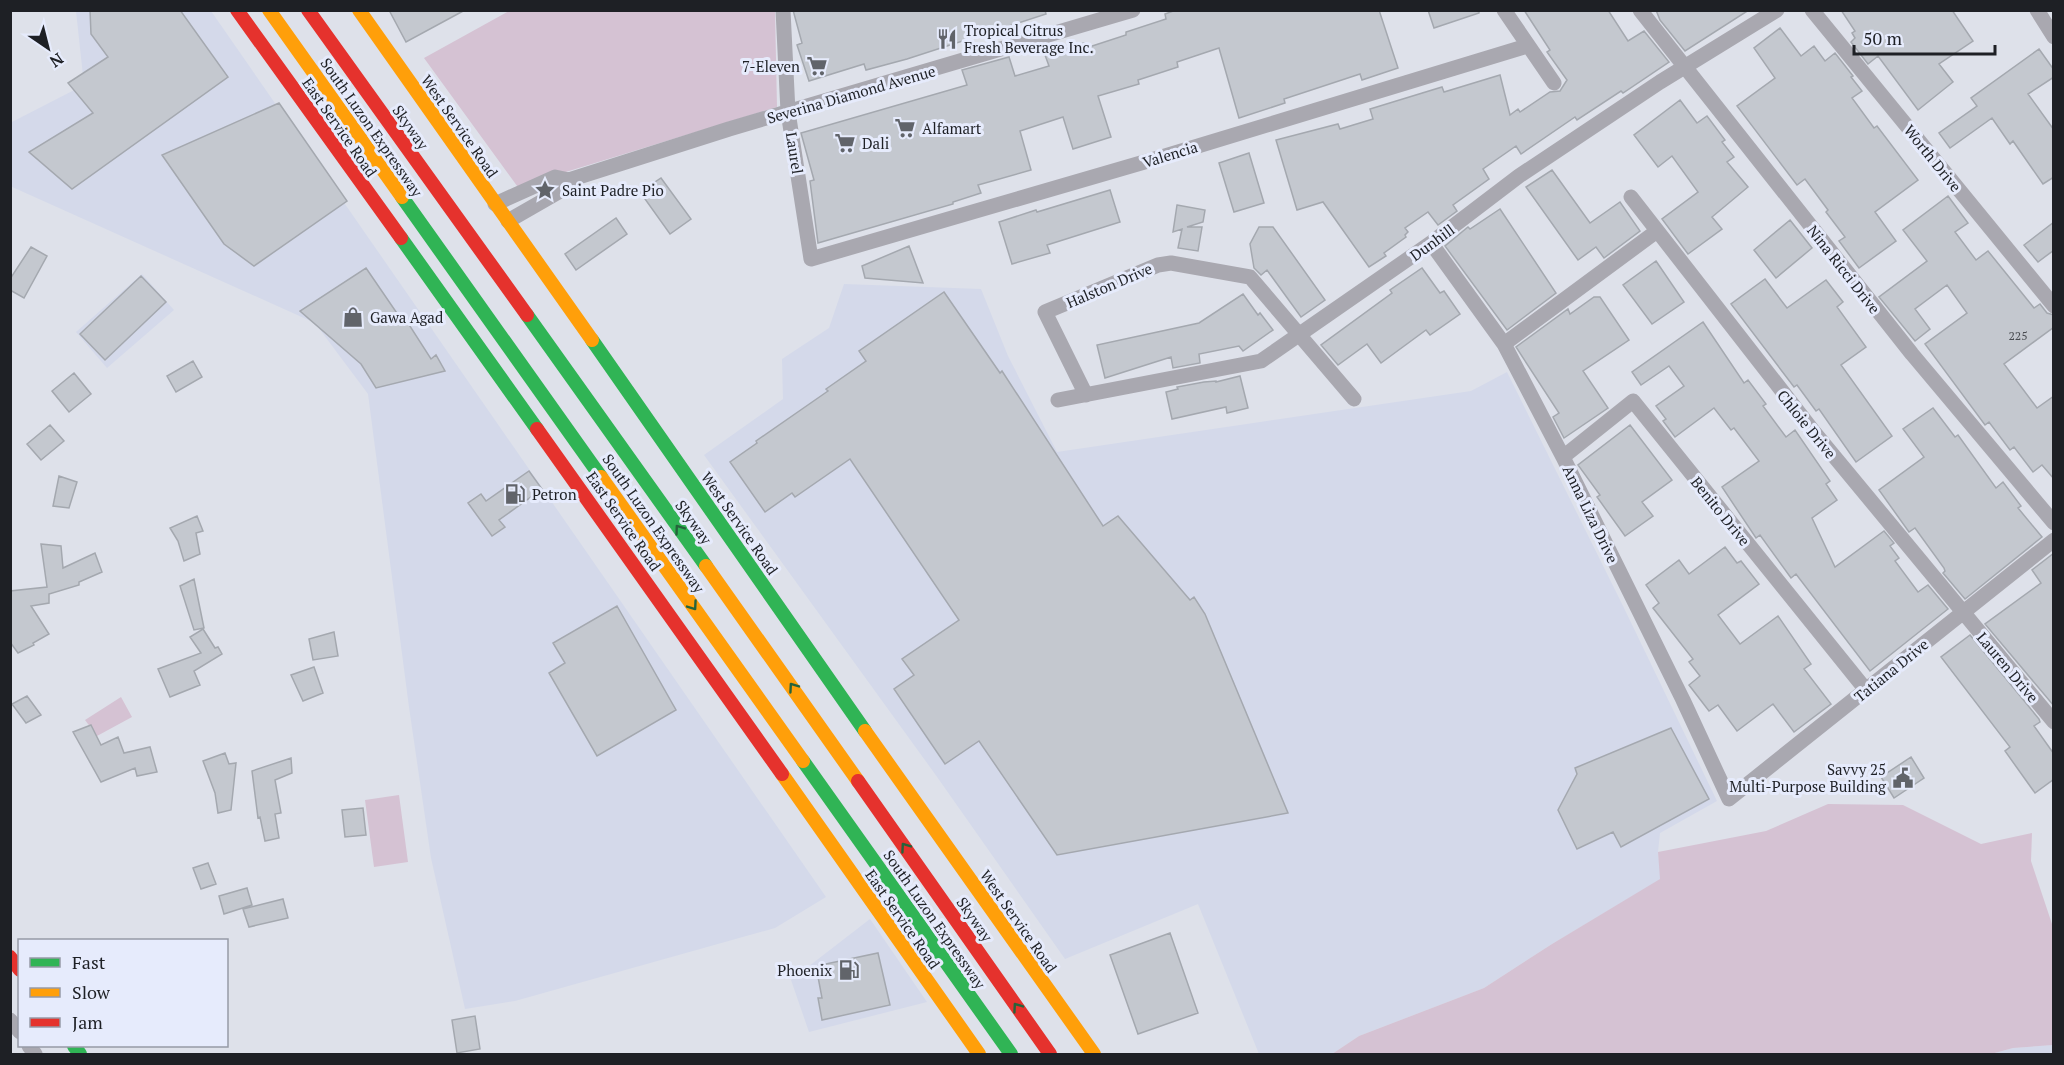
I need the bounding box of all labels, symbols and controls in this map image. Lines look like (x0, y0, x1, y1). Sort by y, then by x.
north arrow (18, 18, 78, 78)
scale bar (1854, 18, 1995, 56)
place label: Tropical Citrus Fresh Beverage Inc. (964, 20, 1094, 57)
text: 50 m (1863, 26, 1903, 50)
restaurant icon: Tropical Citrus Fresh Beverage Inc. (935, 27, 959, 51)
text: N (45, 48, 68, 73)
street label: South Luzon Expressway (316, 54, 428, 201)
supermarket icon: 7-Eleven (805, 54, 829, 78)
place label: 7-Eleven (742, 56, 800, 76)
street label: Severina Diamond Avenue (764, 60, 938, 128)
street label: West Service Road (417, 71, 503, 181)
street label: East Service Road (298, 73, 382, 181)
street label: Skyway (389, 101, 434, 154)
supermarket icon: Alfamart (893, 116, 917, 140)
place label: Alfamart (922, 118, 982, 138)
street label: Worth Drive (1900, 120, 1966, 196)
street label: Laurel (782, 131, 808, 175)
supermarket icon: Dali (833, 131, 857, 155)
place label: Dali (862, 133, 889, 153)
street label: Valencia (1140, 136, 1200, 172)
place icon: Saint Padre Pio (533, 178, 557, 202)
place label: Saint Padre Pio (562, 180, 664, 200)
street label: Dunhill (1406, 219, 1458, 265)
street label: Nina Ricci Drive (1803, 221, 1885, 317)
street label: Halston Drive (1063, 258, 1155, 312)
shop icon: Gawa Agad (341, 305, 365, 329)
place label: Gawa Agad (370, 307, 443, 327)
house number: 225 (2008, 328, 2028, 343)
street label: Chloie Drive (1773, 386, 1841, 462)
street label: South Luzon Expressway (598, 450, 710, 597)
street label: Anna Liza Drive (1559, 462, 1623, 566)
street label: East Service Road (582, 467, 666, 575)
street label: West Service Road (697, 468, 783, 578)
street label: Benito Drive (1687, 472, 1755, 550)
fuel station icon: Petron (503, 482, 527, 506)
place label: Petron (532, 484, 577, 504)
street label: Skyway (671, 496, 717, 548)
one-way arrow (675, 524, 686, 535)
one-way arrow (686, 599, 697, 610)
street label: Lauren Drive (1973, 628, 2043, 706)
street label: Tatiana Drive (1850, 634, 1932, 706)
one-way arrow (789, 683, 800, 694)
place label: Savvy 25 Multi-Purpose Building (1729, 759, 1887, 796)
public building icon: Savvy 25 Multi-Purpose Building (1891, 766, 1915, 790)
one-way arrow (901, 843, 912, 854)
street label: South Luzon Expressway (879, 846, 991, 993)
street label: East Service Road (861, 865, 945, 973)
street label: West Service Road (976, 866, 1062, 976)
street label: Skyway (953, 893, 998, 946)
legend (18, 939, 228, 1047)
text: Fast (72, 950, 106, 974)
fuel station icon: Phoenix (837, 958, 861, 982)
place label: Phoenix (777, 960, 832, 980)
text: Slow (72, 980, 111, 1004)
one-way arrow (1013, 1002, 1024, 1013)
text: Jam (72, 1010, 103, 1034)

